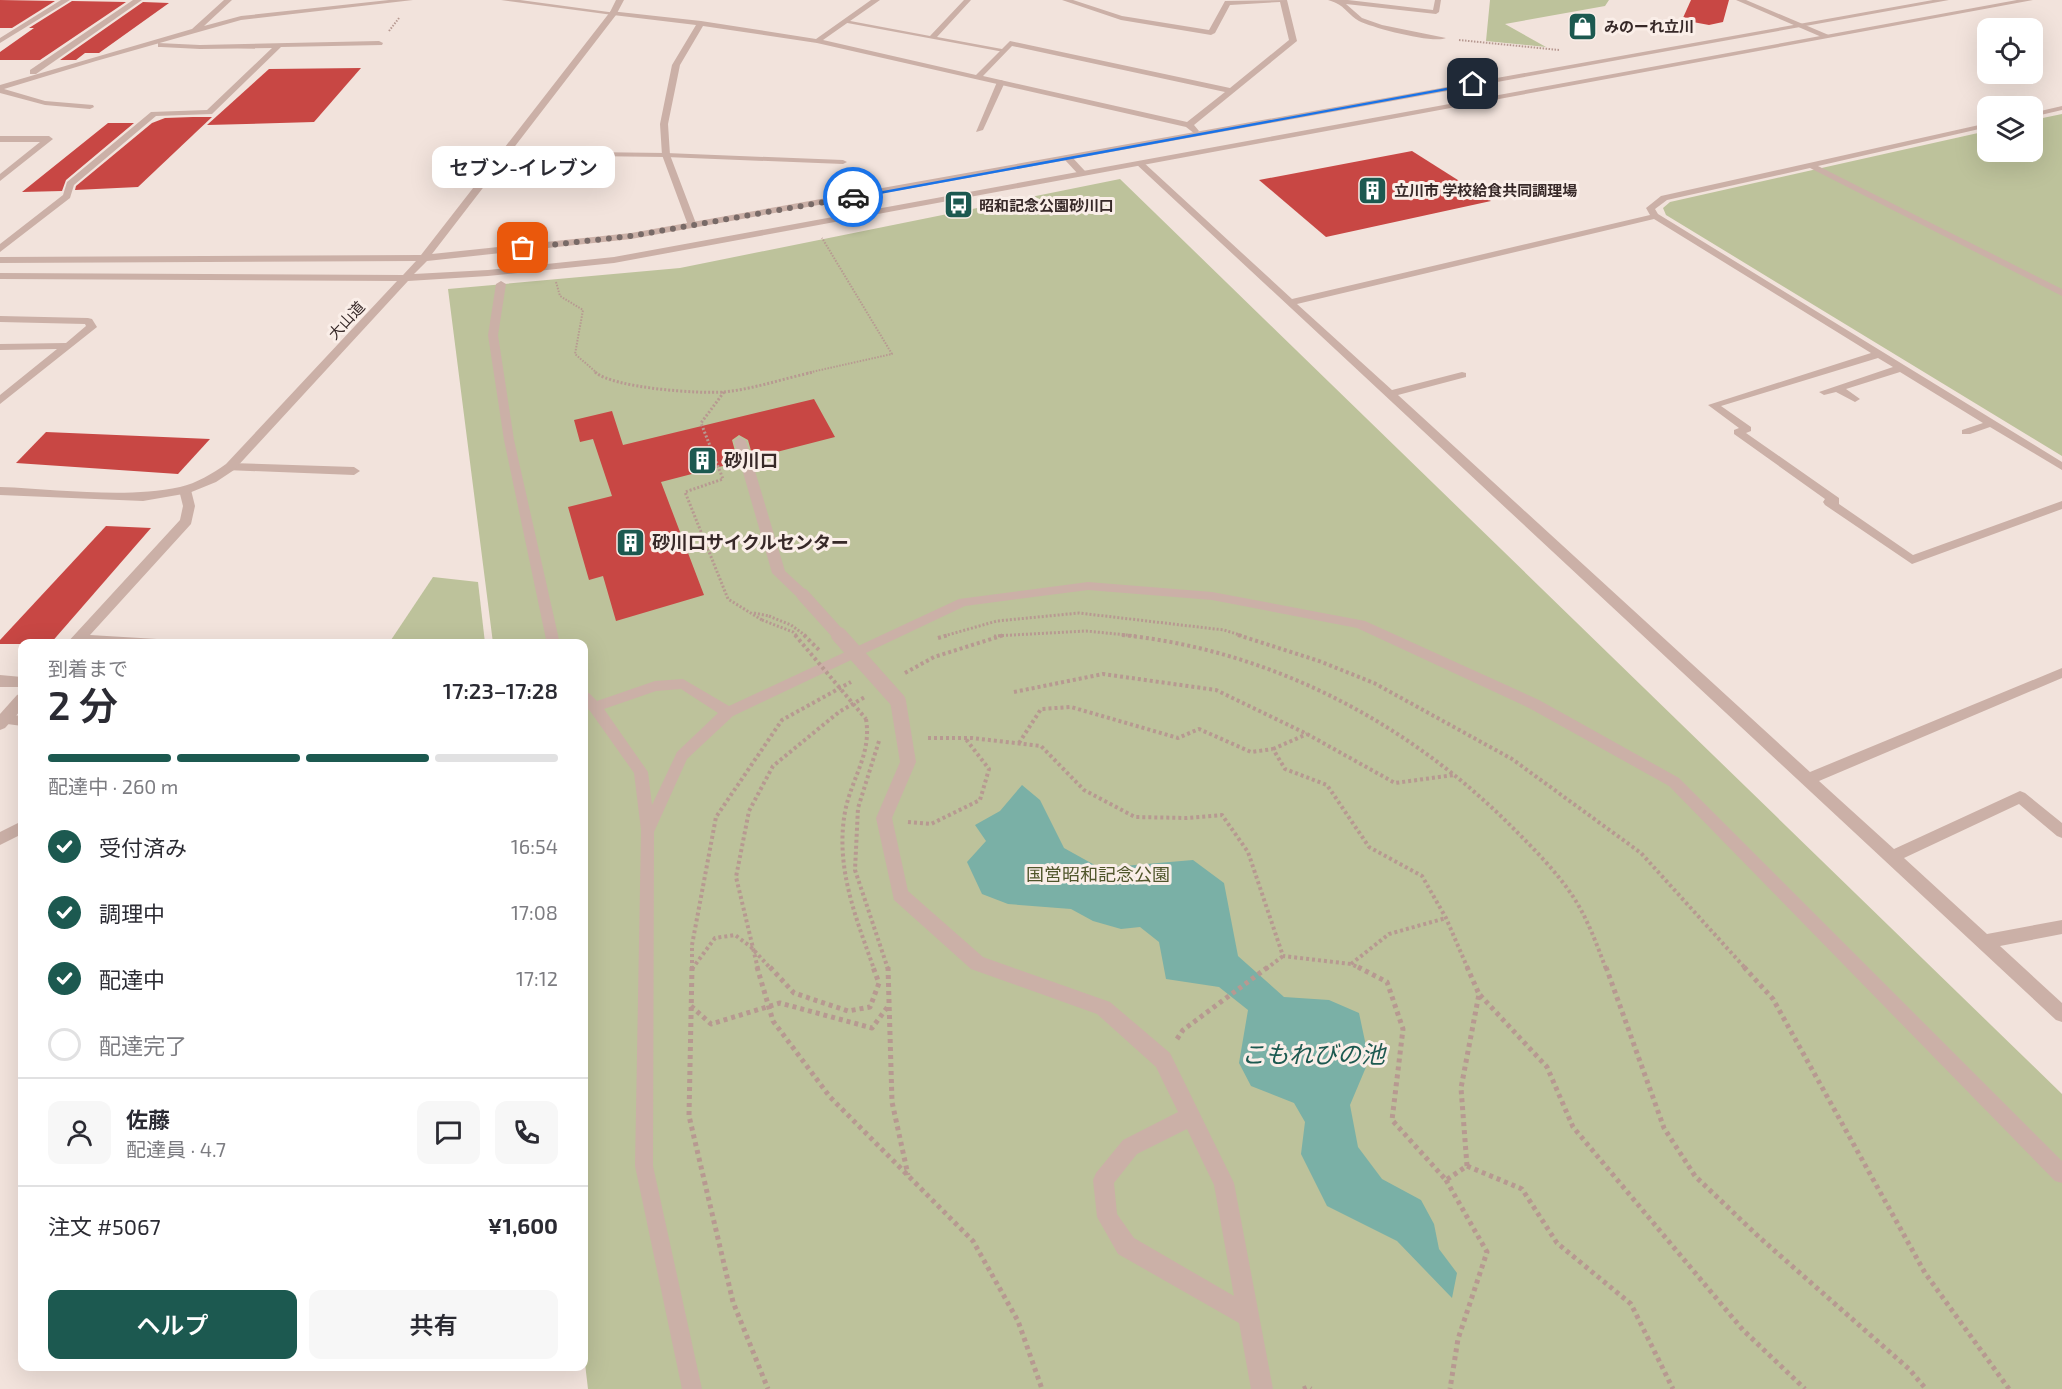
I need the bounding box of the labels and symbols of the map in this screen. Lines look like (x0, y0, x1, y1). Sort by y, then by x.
shop icon: みのーれ立川 (1567, 10, 1599, 42)
place label: みのーれ立川 (1604, 17, 1694, 35)
pin (1447, 58, 1498, 109)
callout: セブン-イレブン (432, 146, 614, 188)
courier (823, 167, 883, 227)
building icon: 立川市 学校給食共同調理場 (1357, 174, 1389, 206)
place label: 立川市 学校給食共同調理場 (1394, 181, 1577, 199)
bus stop icon: 昭和記念公園砂川口 (942, 189, 974, 221)
place label: 昭和記念公園砂川口 (979, 196, 1114, 214)
pin (497, 222, 548, 273)
street label: 大山道 (324, 297, 368, 343)
building icon: 砂川口 (687, 444, 719, 476)
place label: 砂川口 (724, 449, 778, 471)
building icon: 砂川口サイクルセンター (615, 526, 647, 558)
place label: 砂川口サイクルセンター (652, 531, 849, 553)
park label: 国営昭和記念公園 (1026, 863, 1170, 885)
water label: こもれびの池 (1241, 1039, 1387, 1068)

